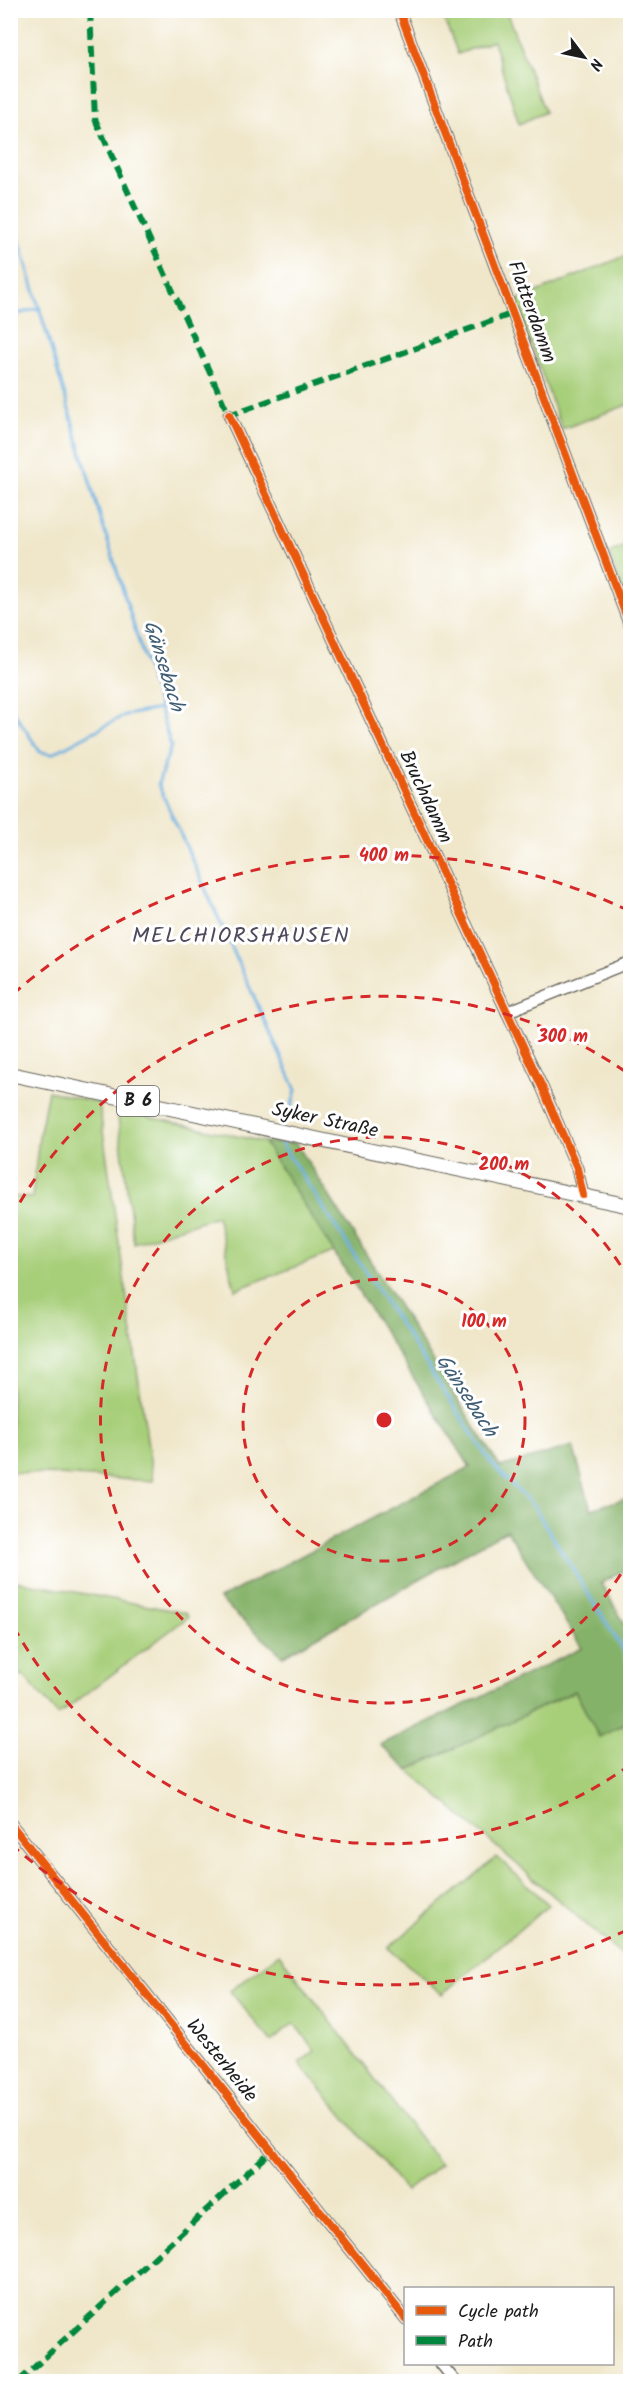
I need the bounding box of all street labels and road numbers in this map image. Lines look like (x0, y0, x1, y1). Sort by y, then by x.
street label: Flatterdamm (498, 256, 564, 368)
street label: Bruchdamm (389, 745, 461, 849)
road number: B 6 (117, 1086, 159, 1116)
street label: Syker Straße (269, 1094, 381, 1148)
street label: Westerheide (177, 2012, 265, 2110)

